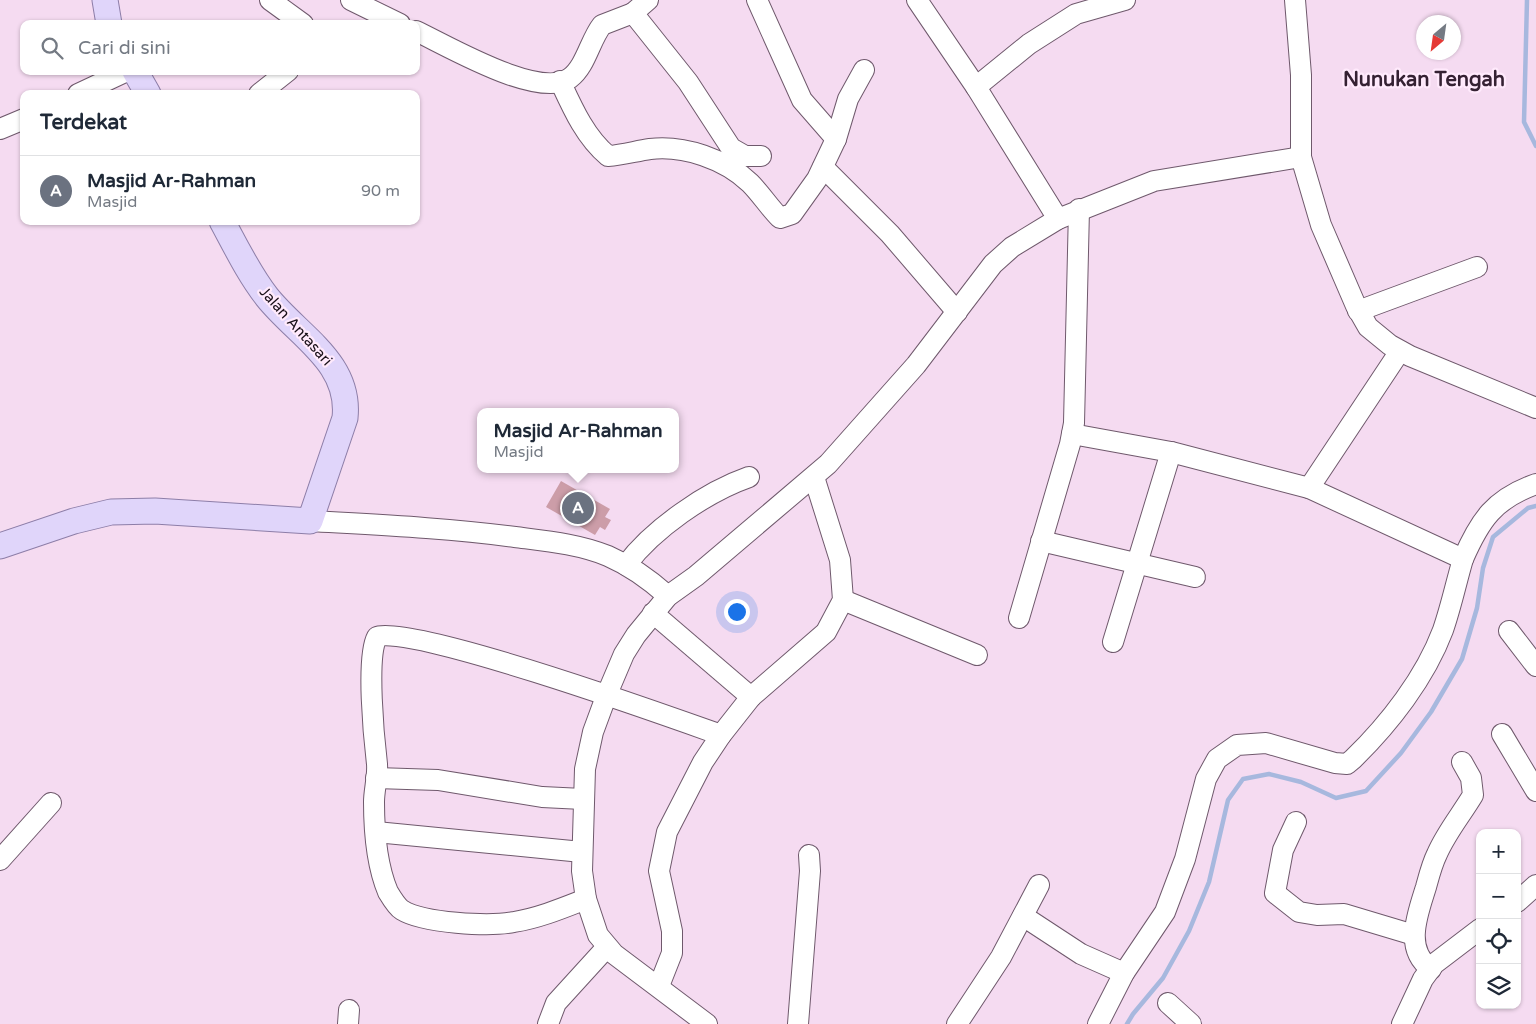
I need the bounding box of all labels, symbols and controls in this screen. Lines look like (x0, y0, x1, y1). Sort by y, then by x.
north arrow (1416, 15, 1461, 60)
search box (20, 20, 420, 75)
icon: search (38, 34, 66, 62)
text: Cari di sini (78, 37, 171, 59)
district label: Nunukan Tengah (1343, 68, 1505, 92)
text: Terdekat (40, 110, 127, 135)
text: Masjid Ar-Rahman (87, 170, 256, 192)
text: A (50, 181, 62, 201)
text: 90 m (361, 181, 400, 201)
text: Masjid (87, 192, 137, 212)
street label: Jalan Antasari (256, 283, 336, 369)
popup (477, 408, 679, 473)
text: Masjid Ar-Rahman (493, 420, 663, 442)
text: Masjid (493, 442, 544, 462)
pin: A (562, 489, 594, 527)
your location (724, 599, 750, 625)
map controls (1476, 829, 1521, 1009)
button: + (1476, 829, 1521, 874)
button: − (1476, 874, 1521, 919)
button: locate (1476, 919, 1521, 964)
button: layers (1476, 964, 1521, 1009)

